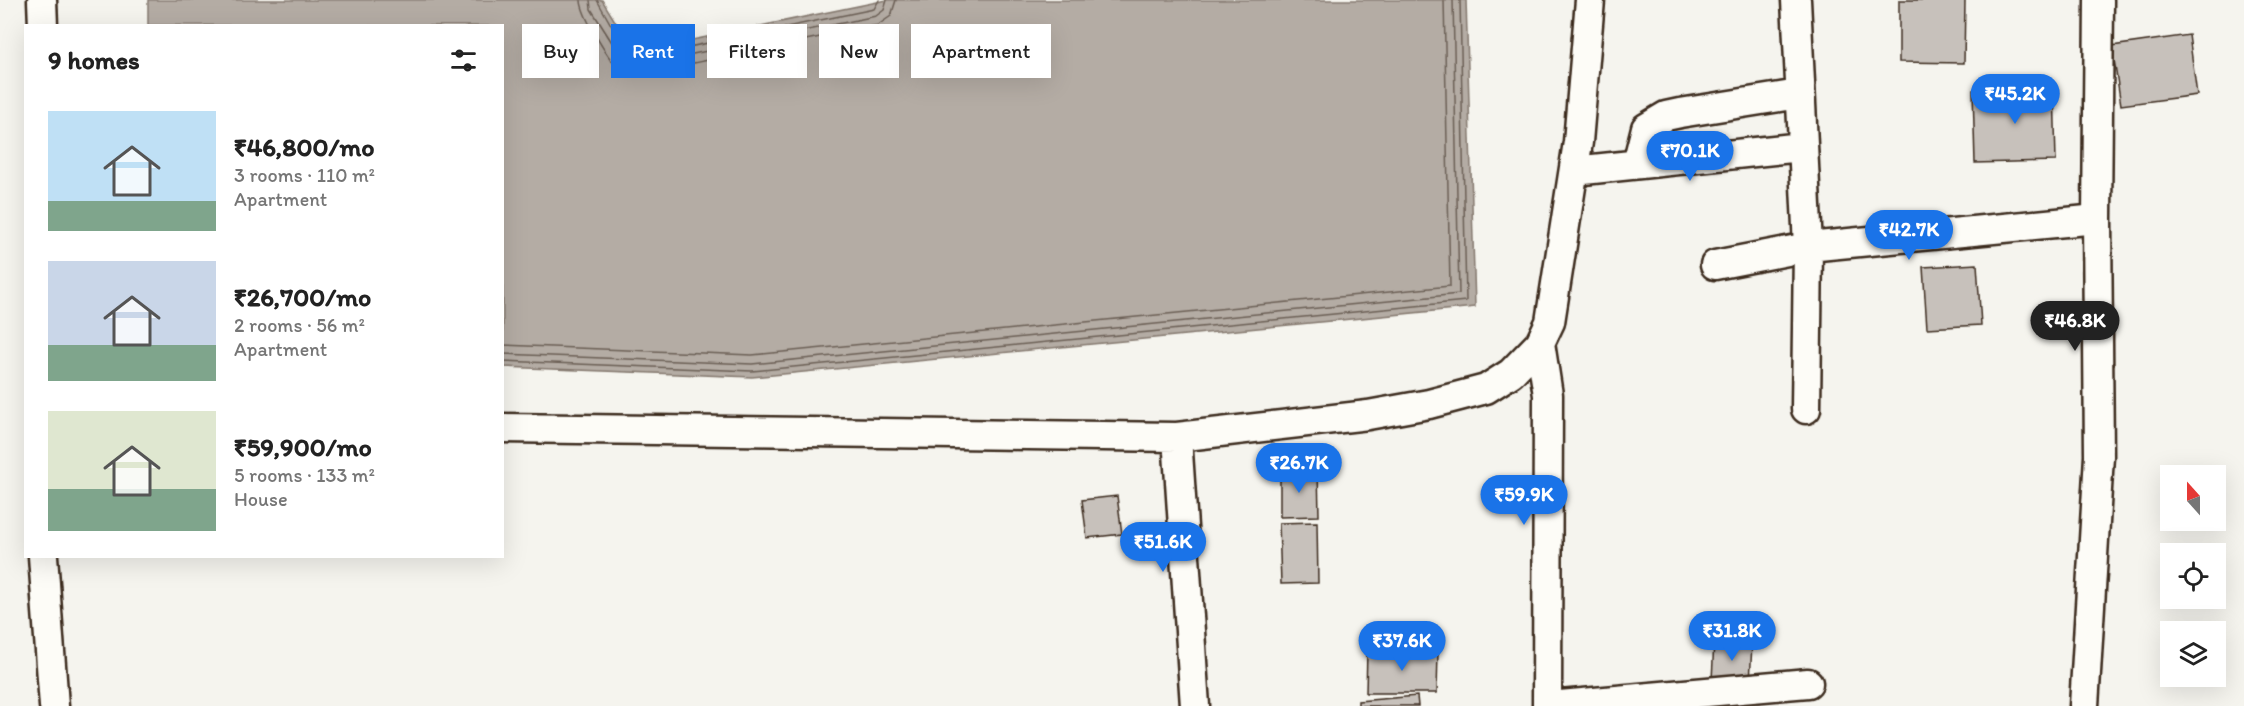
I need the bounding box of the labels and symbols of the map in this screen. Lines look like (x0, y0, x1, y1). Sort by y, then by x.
pin: ₹45.2K (1966, 74, 2064, 125)
pin: ₹70.1K (1641, 131, 1739, 182)
pin: ₹42.7K (1860, 210, 1958, 261)
pin: ₹46.8K (2026, 301, 2124, 352)
pin: ₹26.7K (1250, 443, 1348, 494)
north arrow (2160, 465, 2226, 531)
pin: ₹59.9K (1475, 475, 1573, 526)
pin: ₹51.6K (1114, 522, 1212, 573)
pin: ₹31.8K (1683, 611, 1781, 662)
pin: ₹37.6K (1353, 621, 1451, 672)

